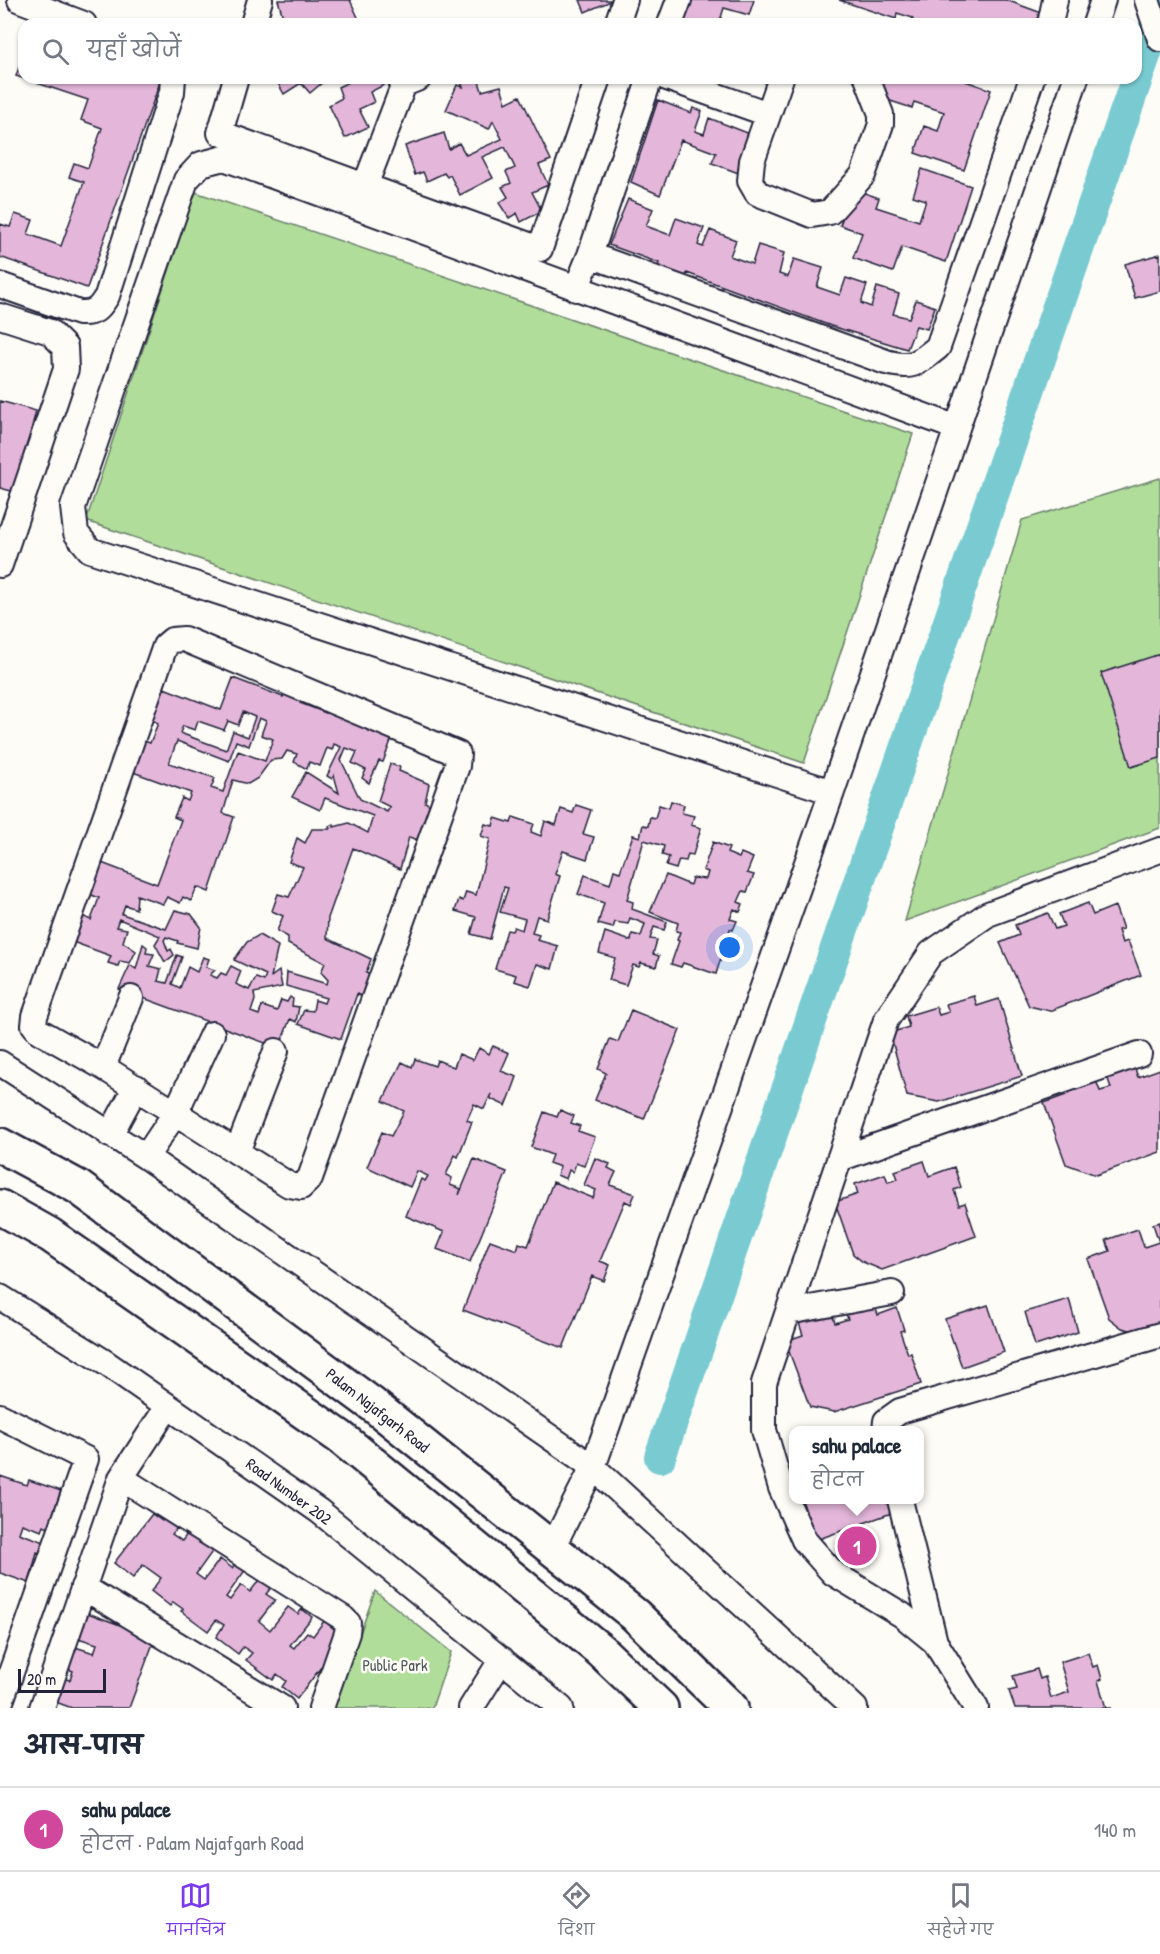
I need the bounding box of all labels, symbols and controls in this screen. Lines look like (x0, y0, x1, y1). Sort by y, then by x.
search box (18, 18, 1142, 84)
text: यहाँ खोजें (87, 34, 181, 64)
icon: search (39, 35, 72, 68)
your location (715, 933, 744, 962)
street label: Palam Najafgarh Road (322, 1363, 434, 1457)
popup (789, 1426, 924, 1504)
text: sahu palace (811, 1430, 902, 1460)
street label: Road Number 202 (242, 1453, 337, 1530)
text: होटल (811, 1465, 864, 1492)
pin: 1 (838, 1524, 876, 1568)
park label: Public Park (362, 1654, 428, 1676)
scale bar (18, 1666, 106, 1694)
text: 20 m (27, 1668, 56, 1690)
text: आस-पास (24, 1727, 143, 1762)
text: sahu palace (81, 1794, 171, 1824)
text: 1 (40, 1816, 47, 1843)
text: 140 m (1094, 1816, 1136, 1843)
text: होटल · Palam Najafgarh Road (81, 1829, 304, 1856)
tab: मानचित्र (166, 1879, 225, 1947)
tab: दिशा (558, 1879, 594, 1947)
tab: सहेजे गए (927, 1879, 994, 1947)

